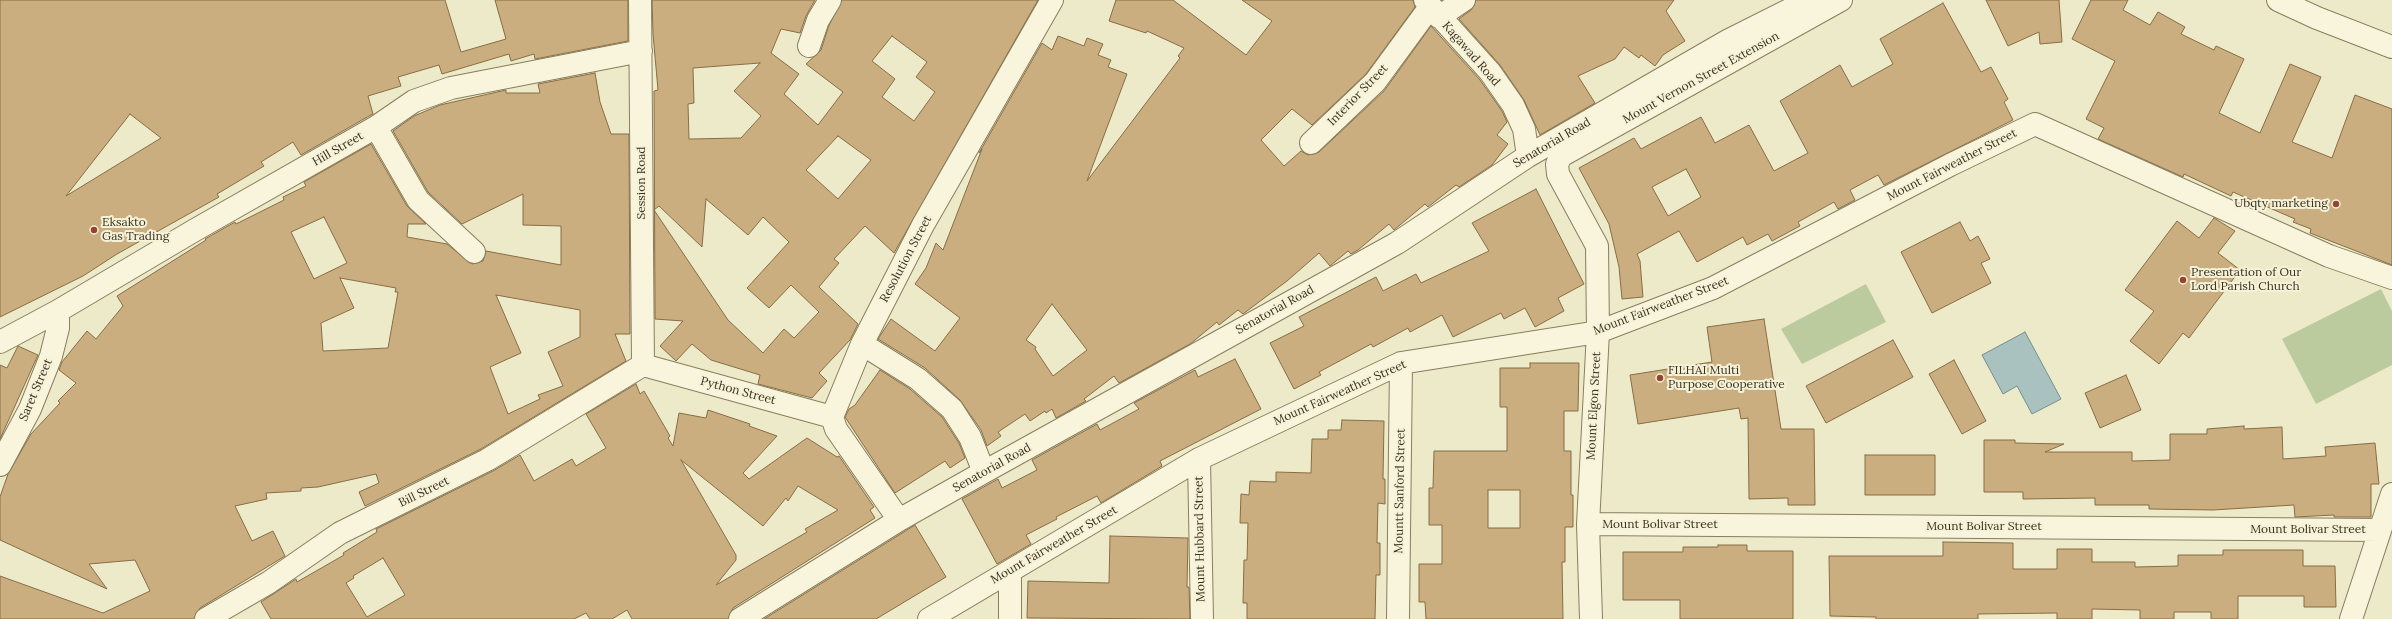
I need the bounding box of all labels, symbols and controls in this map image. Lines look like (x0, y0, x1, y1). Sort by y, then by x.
street label: Kagawad Road (1439, 19, 1503, 89)
street label: Mount Vernon Street Extension (1620, 29, 1782, 127)
street label: Interior Street (1325, 61, 1391, 129)
street label: Senatorial Road (1511, 115, 1593, 171)
street label: Mount Fairweather Street (1885, 126, 2019, 204)
street label: Hill Street (310, 129, 366, 169)
street label: Session Road (635, 146, 649, 220)
place label: Ubqty marketing (2234, 197, 2328, 211)
marker: Ubqty marketing (2331, 199, 2341, 209)
street label: Resolution Street (877, 213, 935, 305)
place label: Eksakto Gas Trading (102, 216, 169, 244)
marker: Eksakto Gas Trading (89, 225, 99, 235)
place label: Presentation of Our Lord Parish Church (2191, 266, 2301, 294)
street label: Mount Fairweather Street (1591, 274, 1731, 338)
marker: Presentation of Our Lord Parish Church (2178, 275, 2188, 285)
street label: Senatorial Road (1233, 283, 1317, 337)
street label: Mount Elgon Street (1584, 351, 1604, 461)
street label: Saret Street (16, 357, 56, 423)
street label: Mount Fairweather Street (1271, 357, 1409, 429)
place label: FILHAI Multi Purpose Cooperative (1668, 364, 1785, 392)
marker: FILHAI Multi Purpose Cooperative (1655, 373, 1665, 383)
street label: Python Street (699, 374, 777, 408)
street label: Mountt Sanford Street (1392, 428, 1408, 554)
street label: Senatorial Road (950, 441, 1034, 495)
street label: Bill Street (396, 474, 452, 510)
street label: Mount Hubbard Street (1192, 476, 1208, 602)
street label: Mount Fairweather Street (988, 503, 1120, 587)
street label: Mount Bolivar Street (1602, 518, 1718, 532)
street label: Mount Bolivar Street (1926, 520, 2042, 534)
street label: Mount Bolivar Street (2250, 523, 2366, 537)

